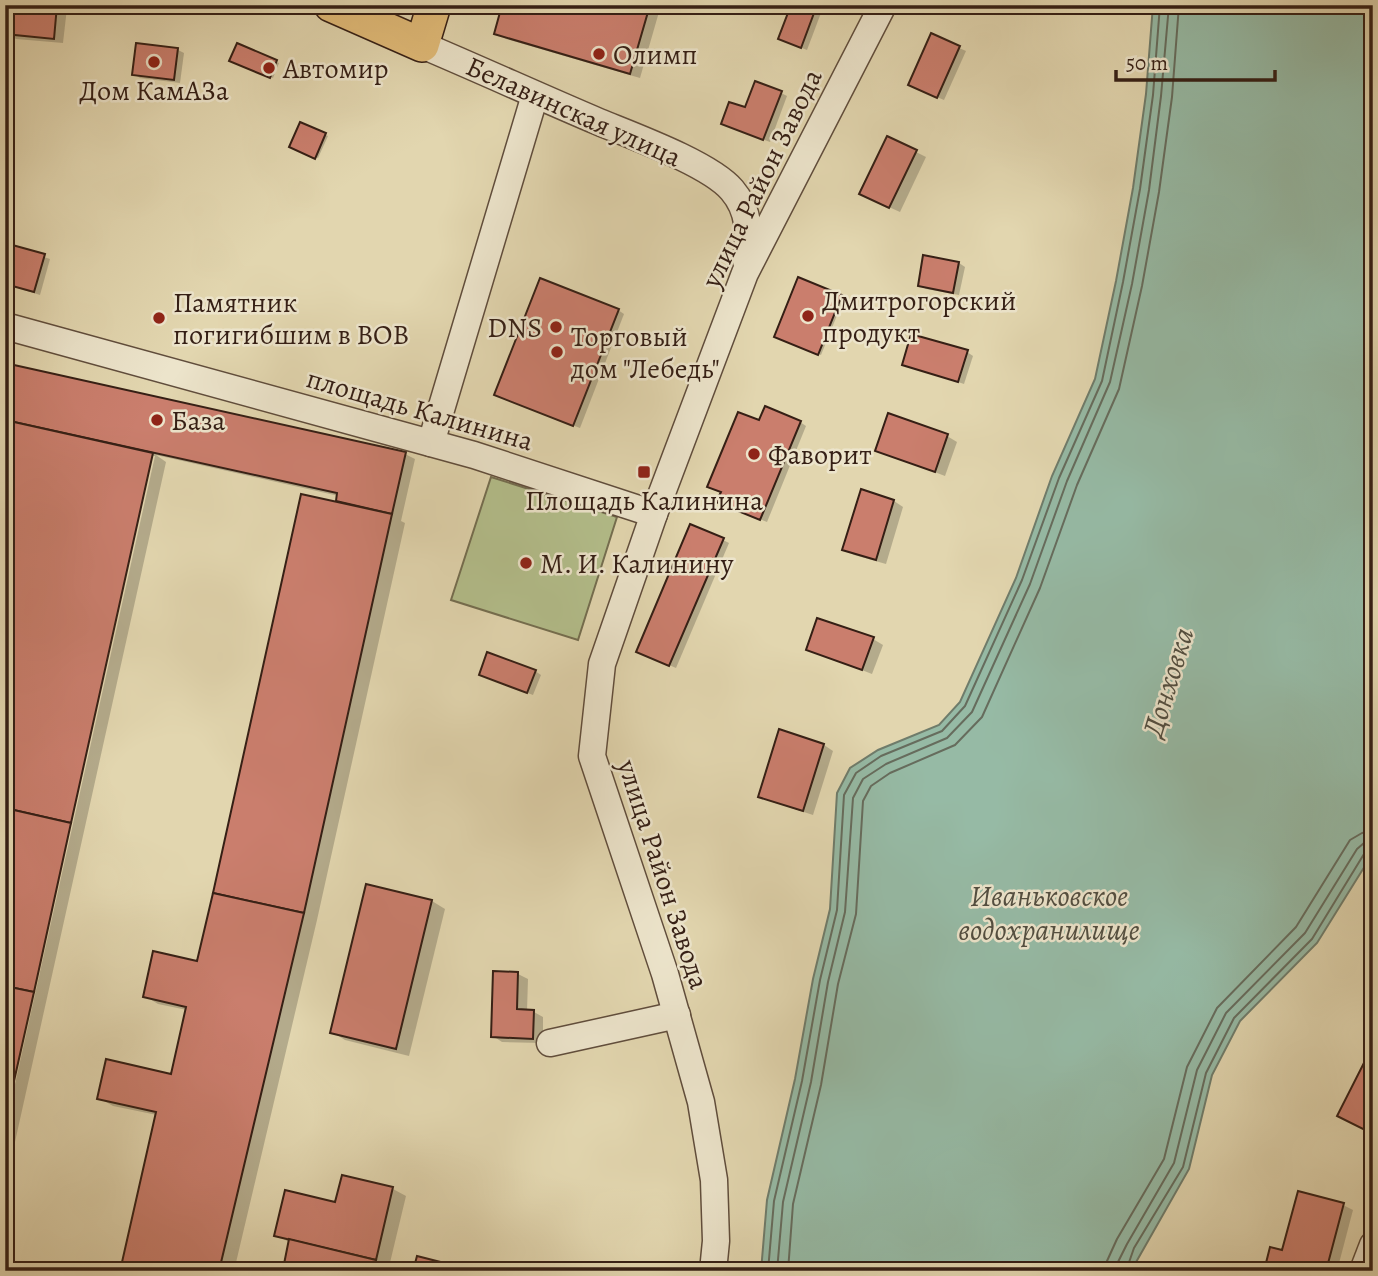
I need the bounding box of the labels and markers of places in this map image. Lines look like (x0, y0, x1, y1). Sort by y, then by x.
place label: Олимп (613, 36, 697, 74)
marker: Олимп (591, 46, 607, 62)
place label: Автомир (282, 50, 389, 88)
marker: Дом КамАЗа (146, 54, 162, 70)
marker: Автомир (261, 60, 277, 76)
place label: Дом КамАЗа (79, 72, 229, 110)
place label: Дмитрогорский продукт (822, 282, 1016, 352)
place label: Памятник погигибшим в ВОВ (173, 284, 409, 354)
marker: Дмитрогорский продукт (800, 308, 816, 324)
place label: DNS (487, 309, 542, 347)
marker: Памятник погигибшим в ВОВ (151, 310, 167, 326)
place label: Торговый дом "Лебедь" (570, 318, 720, 388)
marker: DNS (548, 319, 564, 335)
marker: Торговый дом "Лебедь" (549, 344, 565, 360)
place label: База (171, 402, 226, 440)
marker: База (149, 412, 165, 428)
place label: Фаворит (768, 436, 872, 474)
marker: Фаворит (746, 446, 762, 462)
marker: Площадь Калинина (636, 464, 652, 480)
place label: Площадь Калинина (525, 482, 763, 520)
place label: М. И. Калинину (540, 545, 734, 583)
marker: М. И. Калинину (518, 555, 534, 571)

